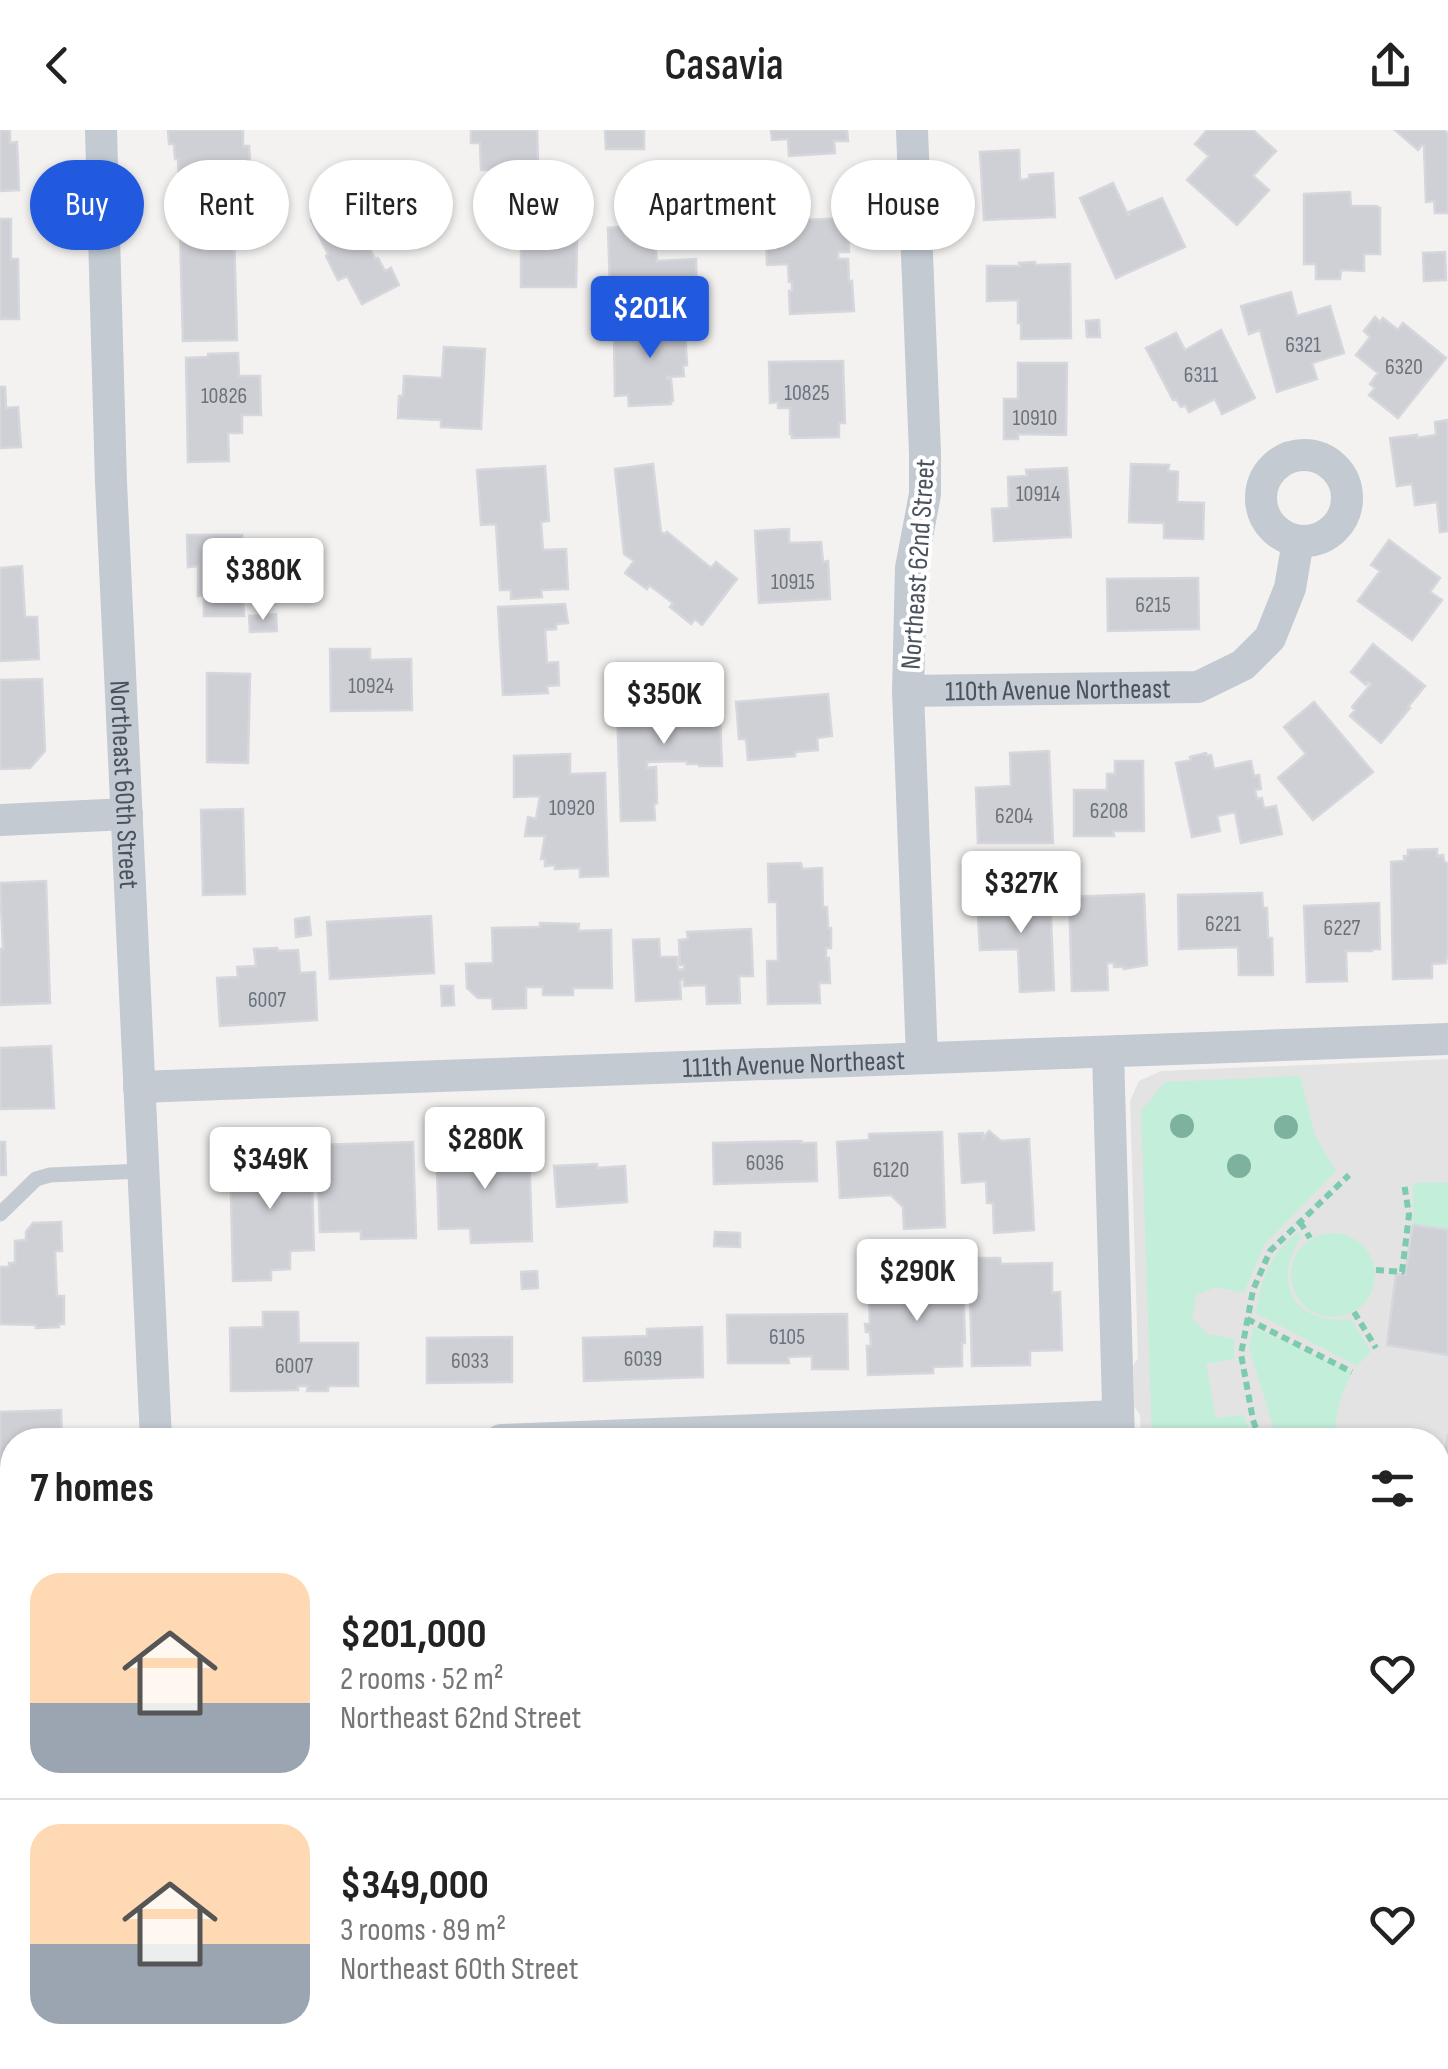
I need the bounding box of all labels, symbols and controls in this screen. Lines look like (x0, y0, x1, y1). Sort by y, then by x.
icon: back (30, 38, 85, 93)
text: Casavia (664, 38, 784, 93)
icon: share (1363, 38, 1418, 93)
chip: Buy (30, 160, 144, 250)
chip: Rent (164, 160, 289, 250)
chip: Filters (309, 160, 453, 250)
chip: New (473, 160, 594, 250)
chip: Apartment (614, 160, 811, 250)
chip: House (831, 160, 975, 250)
pin: $201K (580, 276, 720, 361)
text: $201K (613, 289, 687, 328)
house number: 6321 (1285, 332, 1321, 359)
house number: 6320 (1385, 354, 1423, 381)
house number: 6311 (1184, 362, 1218, 389)
house number: 10825 (784, 380, 830, 407)
house number: 10826 (201, 383, 247, 410)
house number: 10910 (1013, 405, 1057, 432)
street label: Northeast 62nd Street (895, 458, 942, 671)
house number: 10914 (1016, 481, 1060, 508)
pin: $380K (193, 538, 333, 623)
text: $380K (225, 551, 301, 590)
house number: 10915 (771, 569, 815, 596)
house number: 6215 (1135, 592, 1171, 619)
pin: $350K (594, 662, 734, 747)
street label: 110th Avenue Northeast (945, 672, 1171, 708)
house number: 10924 (348, 673, 394, 700)
text: $350K (626, 675, 702, 714)
street label: Northeast 60th Street (102, 680, 145, 890)
house number: 10920 (549, 795, 595, 822)
house number: 6208 (1090, 798, 1128, 825)
house number: 6204 (995, 803, 1033, 830)
pin: $327K (951, 851, 1091, 936)
text: $327K (984, 864, 1058, 903)
house number: 6221 (1205, 911, 1241, 938)
house number: 6227 (1324, 915, 1361, 942)
house number: 6007 (248, 987, 286, 1014)
street label: 111th Avenue Northeast (682, 1044, 905, 1085)
pin: $280K (415, 1107, 555, 1192)
text: $280K (447, 1120, 523, 1159)
pin: $349K (200, 1127, 340, 1212)
text: $349K (232, 1140, 308, 1179)
house number: 6036 (746, 1150, 784, 1177)
house number: 6120 (873, 1157, 909, 1184)
pin: $290K (847, 1239, 987, 1324)
text: $290K (879, 1252, 955, 1291)
house number: 6105 (769, 1324, 805, 1351)
house number: 6039 (624, 1346, 662, 1373)
house number: 6033 (451, 1348, 489, 1375)
house number: 6007 (275, 1353, 313, 1380)
icon: filters (1365, 1461, 1420, 1516)
text: 7 homes (30, 1463, 154, 1514)
text: $201,000 (340, 1609, 487, 1660)
icon: home (110, 1613, 230, 1733)
icon: heart (1365, 1646, 1420, 1701)
text: 2 rooms · 52 m² (340, 1660, 504, 1699)
text: Northeast 62nd Street (340, 1699, 581, 1738)
text: $349,000 (340, 1860, 489, 1911)
icon: home (110, 1864, 230, 1984)
icon: heart (1365, 1897, 1420, 1952)
text: 3 rooms · 89 m² (340, 1911, 506, 1950)
text: Northeast 60th Street (340, 1950, 579, 1989)

